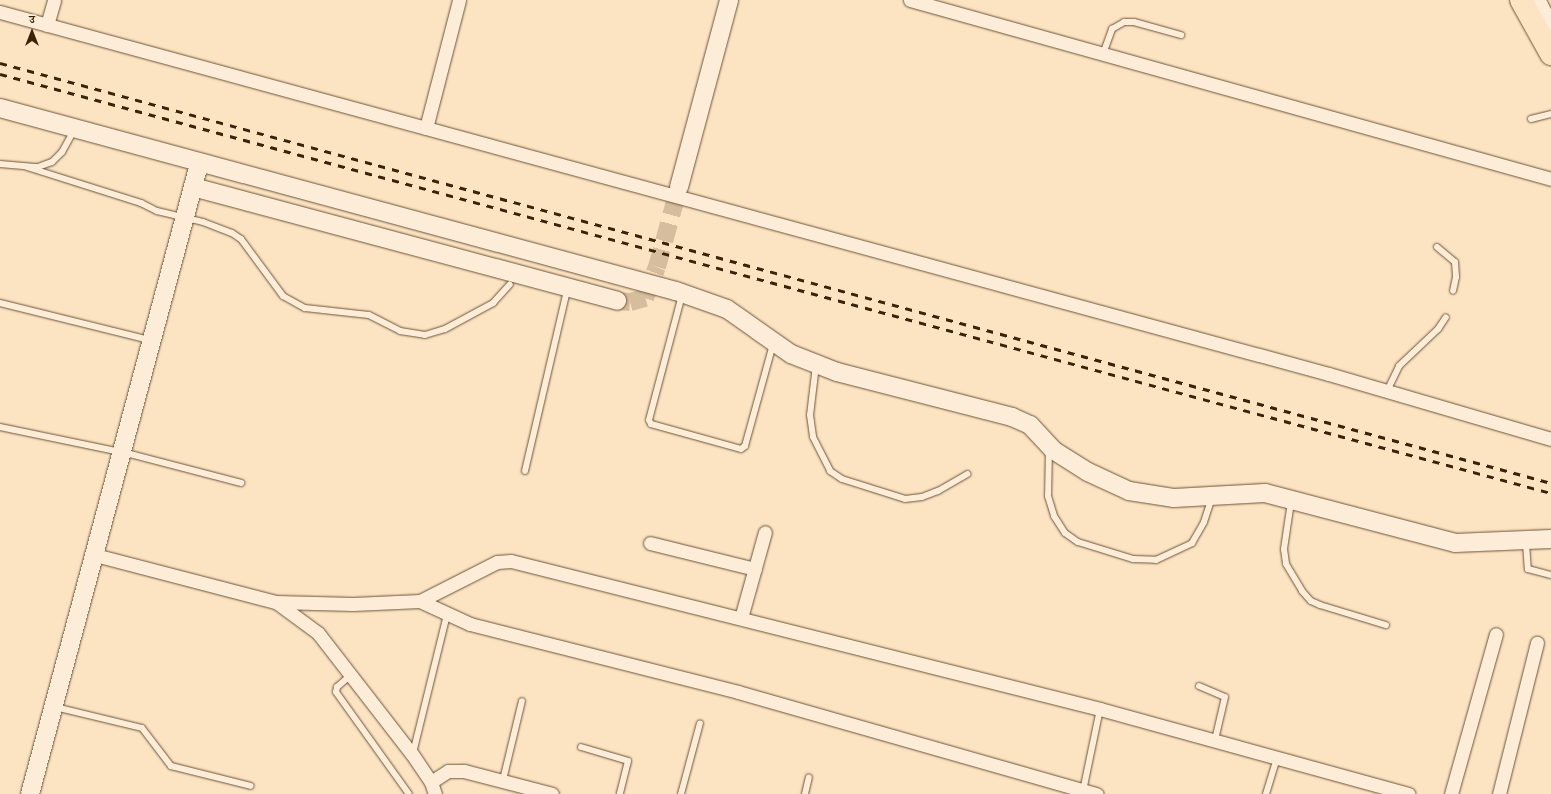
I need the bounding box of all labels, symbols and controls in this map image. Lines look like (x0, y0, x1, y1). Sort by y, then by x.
north arrow (12, 12, 52, 52)
text: उ (29, 13, 35, 27)

